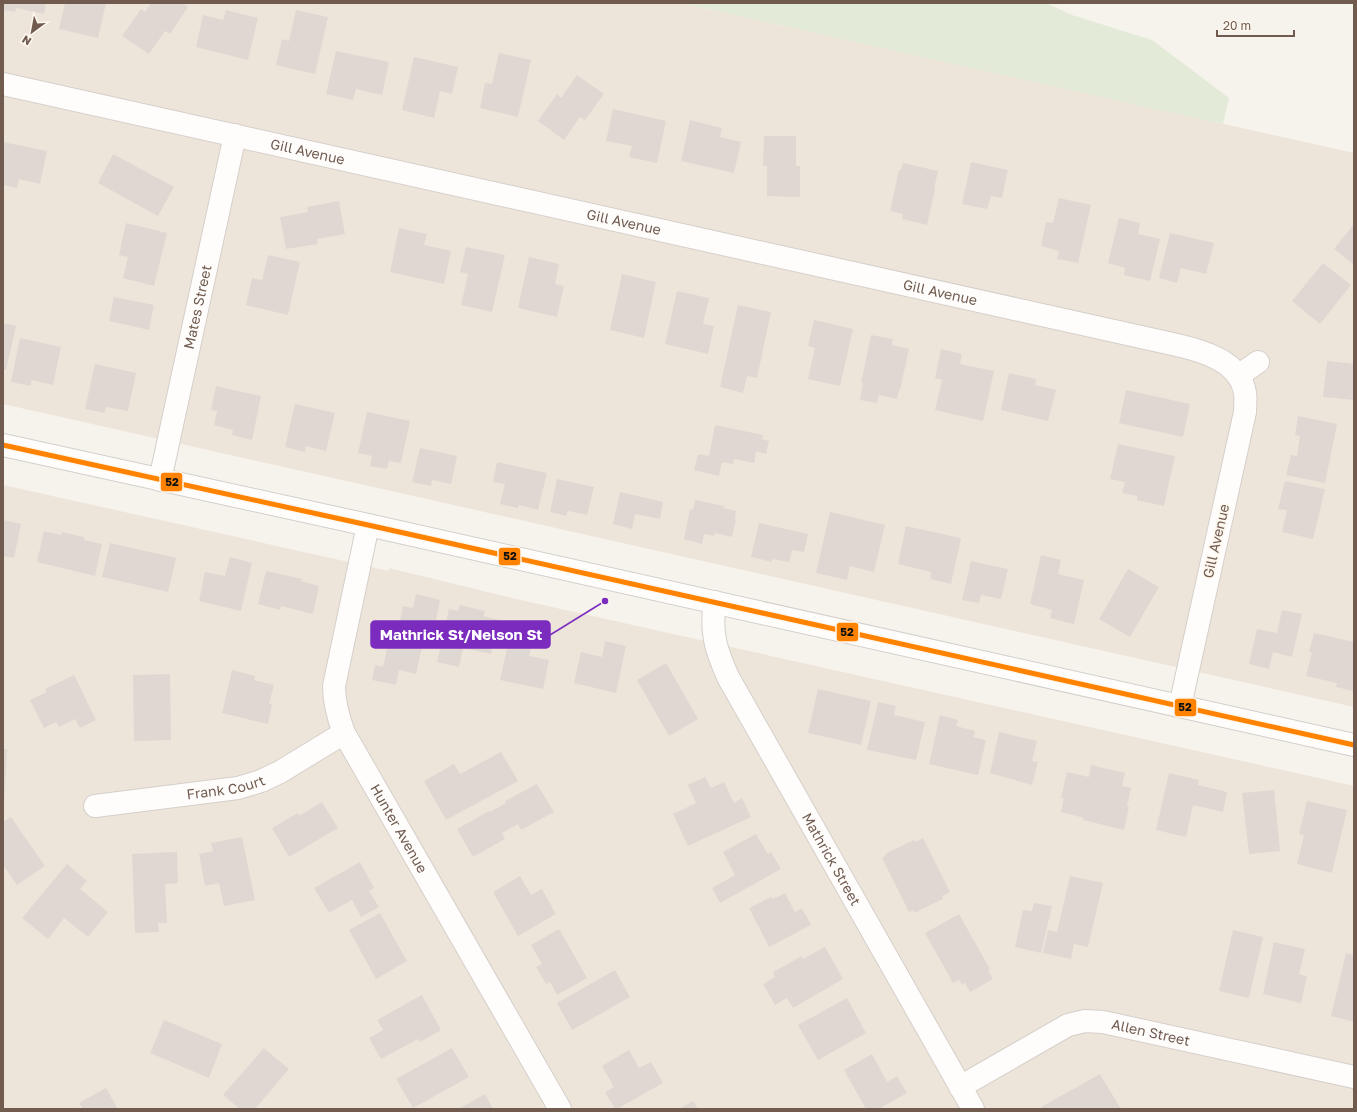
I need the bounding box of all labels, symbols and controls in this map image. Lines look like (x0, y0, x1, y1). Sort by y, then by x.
north arrow (12, 12, 52, 52)
scale bar (1217, 12, 1294, 38)
text: 20 m (1223, 18, 1251, 33)
text: N (19, 33, 33, 49)
street label: Gill Avenue (269, 135, 346, 168)
street label: Gill Avenue (585, 205, 663, 238)
street label: Mates Street (180, 263, 215, 351)
street label: Gill Avenue (901, 275, 979, 308)
line badge: 52 (160, 472, 183, 492)
text: 52 (165, 475, 179, 488)
street label: Gill Avenue (1199, 502, 1232, 580)
line badge: 52 (498, 547, 521, 566)
text: 52 (503, 549, 517, 562)
callout: Mathrick St/Nelson St (371, 621, 550, 648)
line badge: 52 (836, 622, 859, 642)
text: Mathrick St/Nelson St (380, 625, 542, 643)
text: 52 (840, 625, 854, 638)
line badge: 52 (1174, 698, 1197, 717)
text: 52 (1178, 700, 1192, 713)
street label: Frank Court (185, 771, 268, 802)
street label: Hunter Avenue (367, 781, 432, 876)
street label: Mathrick Street (799, 810, 865, 908)
street label: Allen Street (1110, 1015, 1192, 1049)

